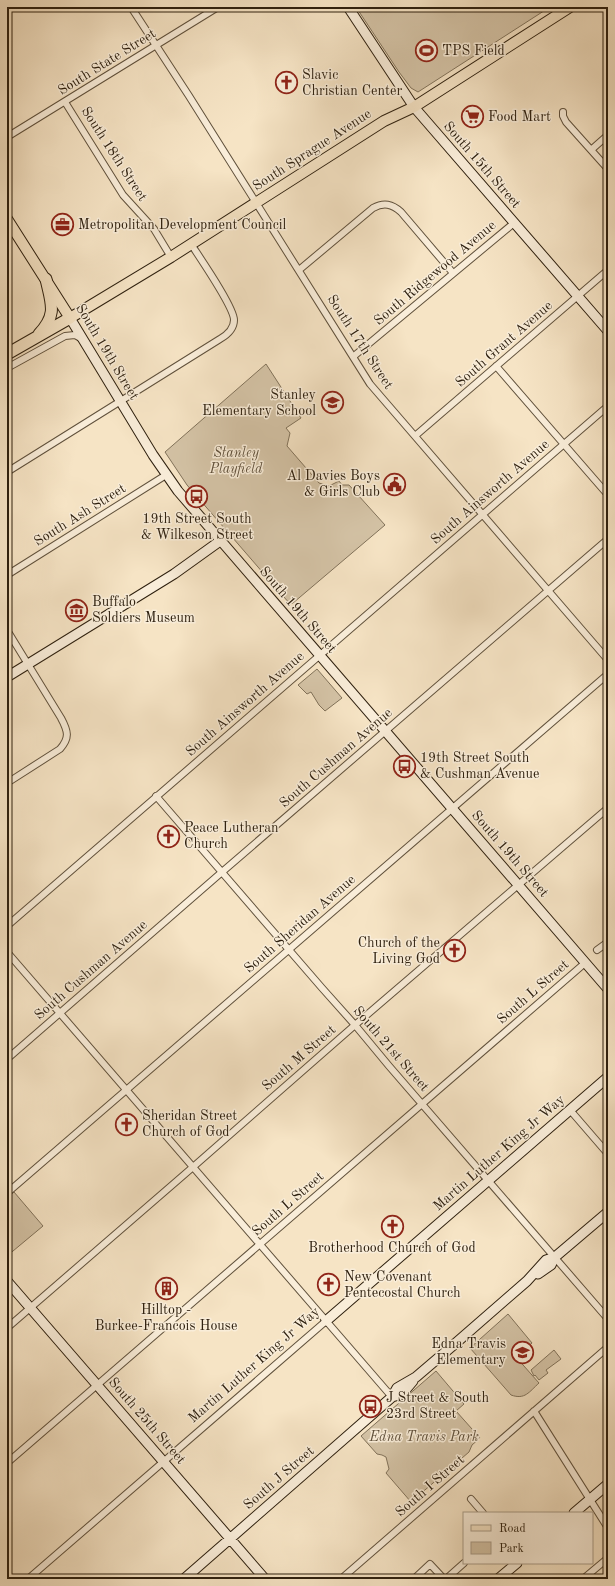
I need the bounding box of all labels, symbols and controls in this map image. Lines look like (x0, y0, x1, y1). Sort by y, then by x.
street label: South State Street (56, 26, 158, 98)
sports icon: TPS Field (414, 38, 440, 64)
place label: TPS Field (442, 44, 505, 58)
place label: Slavic Christian Center (302, 68, 402, 98)
church icon: Slavic Christian Center (274, 70, 300, 96)
street label: South 18th Street (78, 104, 150, 204)
supermarket icon: Food Mart (460, 104, 486, 130)
street label: South Sprague Avenue (250, 107, 374, 193)
place label: Food Mart (488, 110, 551, 124)
street label: South 15th Street (441, 119, 523, 211)
office icon: Metropolitan Development Council (50, 212, 76, 238)
place label: Metropolitan Development Council (78, 218, 287, 232)
street label: South Ridgewood Avenue (371, 218, 499, 328)
street label: South 17th Street (324, 292, 396, 392)
street label: South Grant Avenue (453, 298, 555, 390)
street label: South 19th Street (73, 302, 141, 403)
place label: Stanley Elementary School (202, 388, 317, 418)
school or university icon: Stanley Elementary School (319, 390, 345, 416)
street label: South Ainsworth Avenue (428, 437, 552, 547)
park label: Stanley Playfield (209, 446, 263, 477)
place label: Al Davies Boys & Girls Club (286, 469, 380, 499)
public building icon: Al Davies Boys & Girls Club (382, 471, 408, 497)
street label: South Ash Street (32, 481, 128, 549)
bus stop icon: 19th Street South & Wilkeson Street (184, 484, 210, 510)
place label: 19th Street South & Wilkeson Street (141, 512, 253, 542)
street label: South 19th Street (257, 564, 339, 656)
place label: Buffalo Soldiers Museum (92, 595, 195, 625)
museum icon: Buffalo Soldiers Museum (64, 597, 90, 623)
street label: South Ainsworth Avenue (183, 649, 307, 759)
street label: South Cushman Avenue (277, 705, 395, 811)
place label: 19th Street South & Cushman Avenue (420, 751, 539, 781)
bus stop icon: 19th Street South & Cushman Avenue (392, 753, 418, 779)
street label: South 19th Street (469, 808, 551, 900)
place label: Peace Lutheran Church (184, 821, 279, 851)
church icon: Peace Lutheran Church (155, 823, 181, 849)
street label: South Sheridan Avenue (242, 872, 358, 976)
street label: South Cushman Avenue (32, 917, 150, 1023)
place label: Church of the Living God (358, 936, 440, 966)
church icon: Church of the Living God (442, 938, 468, 964)
street label: South L Street (494, 957, 572, 1027)
street label: South 21st Street (350, 1004, 432, 1094)
street label: South M Street (260, 1022, 338, 1094)
street label: Martin Luther King Jr Way (431, 1092, 568, 1214)
place label: Sheridan Street Church of God (142, 1109, 237, 1139)
church icon: Sheridan Street Church of God (113, 1111, 139, 1137)
street label: South L Street (249, 1169, 327, 1239)
church icon: Brotherhood Church of God (379, 1213, 405, 1239)
place label: Brotherhood Church of God (308, 1241, 476, 1255)
place label: New Covenant Pentecostal Church (344, 1270, 461, 1300)
church icon: New Covenant Pentecostal Church (315, 1272, 341, 1298)
building icon: Hilltop - Burkee-Francois House (153, 1275, 179, 1301)
place label: Hilltop - Burkee-Francois House (95, 1303, 237, 1333)
street label: Martin Luther King Jr Way (186, 1304, 323, 1426)
place label: Edna Travis Elementary (431, 1337, 507, 1367)
school or university icon: Edna Travis Elementary (509, 1339, 535, 1365)
street label: South 25th Street (106, 1375, 188, 1467)
place label: J Street & South 23rd Street (386, 1391, 489, 1421)
bus stop icon: J Street & South 23rd Street (358, 1393, 384, 1419)
park label: Edna Travis Park (368, 1430, 479, 1444)
street label: South J Street (241, 1444, 317, 1512)
street label: South I Street (393, 1452, 467, 1520)
legend (463, 1512, 593, 1564)
text: Road (499, 1523, 526, 1535)
text: Park (499, 1543, 524, 1555)

